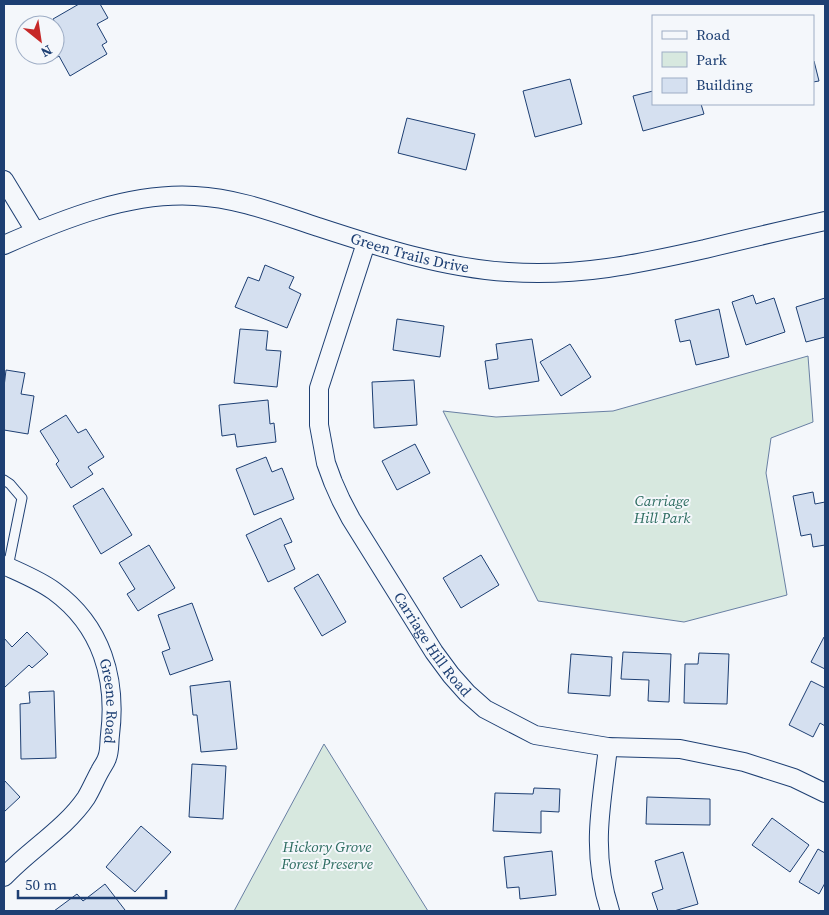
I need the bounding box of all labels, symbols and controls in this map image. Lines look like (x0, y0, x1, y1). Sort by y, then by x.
north arrow (15, 15, 65, 65)
legend (652, 15, 814, 105)
text: Road (696, 24, 730, 45)
text: N (37, 40, 56, 62)
text: Park (696, 49, 728, 70)
text: Building (696, 74, 753, 95)
street label: Green Trails Drive (348, 227, 471, 278)
park label: Carriage Hill Park (633, 490, 691, 528)
street label: Carriage Hill Road (389, 588, 477, 701)
street label: Greene Road (94, 656, 123, 745)
park label: Hickory Grove Forest Preserve (280, 836, 373, 874)
scale bar (18, 868, 165, 900)
text: 50 m (25, 874, 57, 895)

